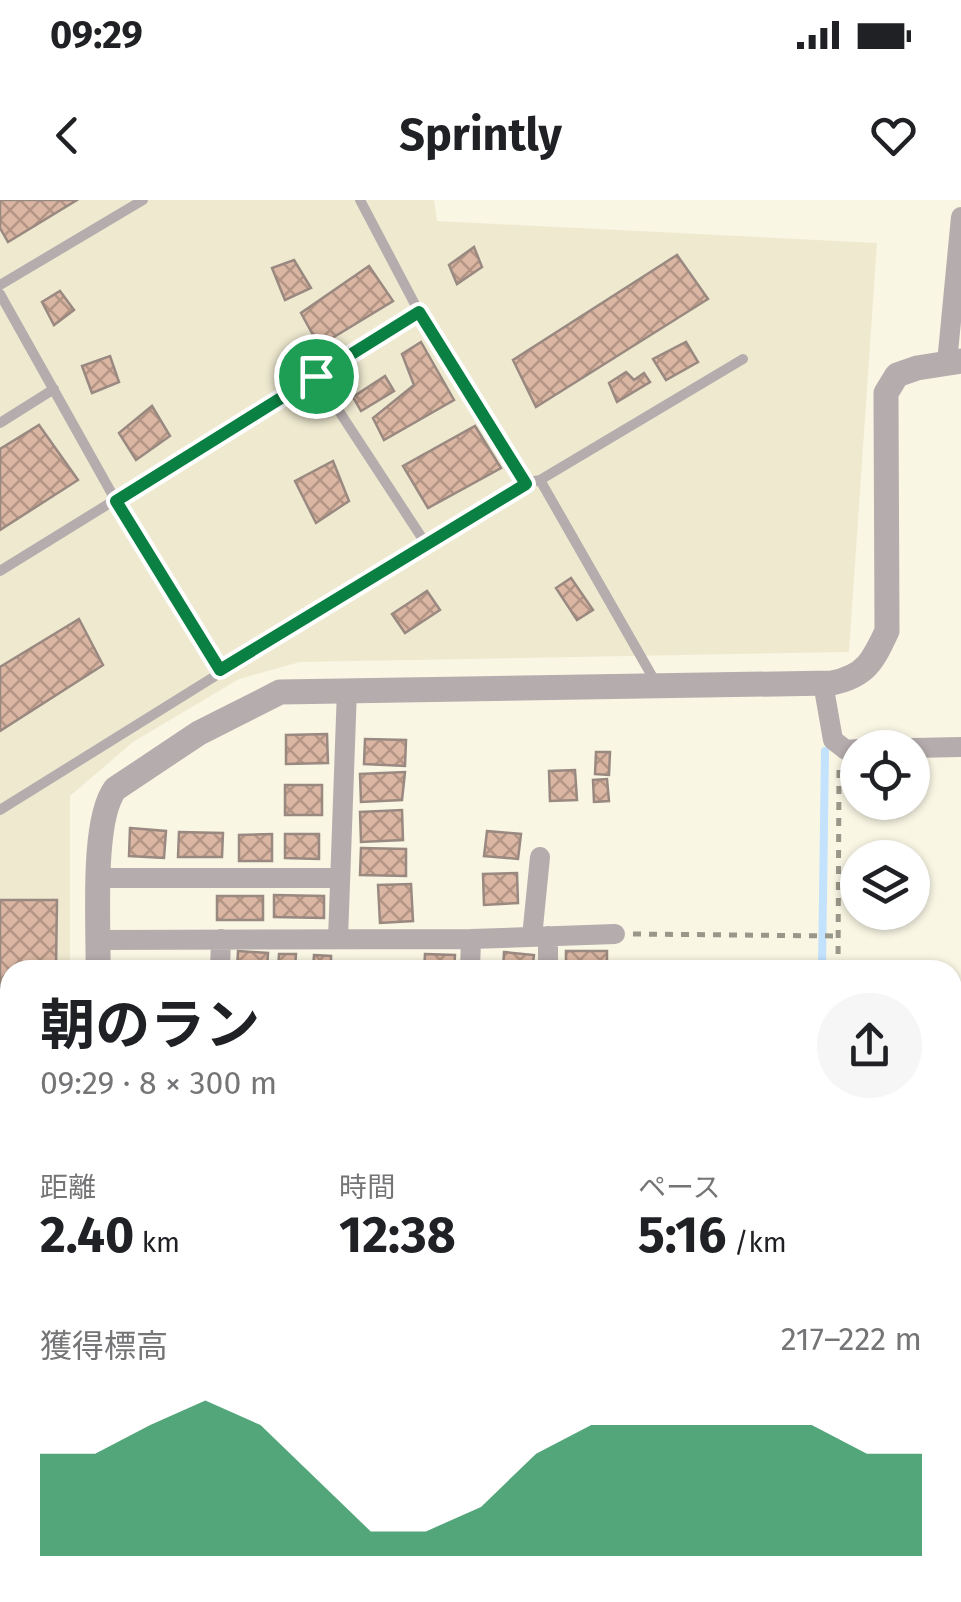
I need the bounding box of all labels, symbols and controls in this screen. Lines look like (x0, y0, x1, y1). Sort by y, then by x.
text: 09:29 (50, 12, 143, 58)
icon: back (40, 108, 95, 163)
text: Sprintly (399, 108, 562, 162)
icon: heart (866, 108, 921, 163)
pin (274, 334, 359, 419)
icon: arrive (289, 349, 344, 404)
map controls (840, 730, 930, 930)
button: locate (840, 730, 930, 820)
button: layers (840, 840, 930, 930)
text: 朝のラン (40, 993, 260, 1059)
button: share (817, 993, 922, 1098)
text: 09:29 · 8 × 300 m (40, 1064, 277, 1102)
text: 距離 (40, 1171, 96, 1204)
text: 時間 (339, 1171, 395, 1204)
text: ペース (638, 1171, 721, 1204)
text: 2.40 (40, 1205, 134, 1265)
text: 12:38 (339, 1205, 456, 1265)
text: 5:16 (638, 1205, 727, 1265)
text: km (134, 1226, 180, 1259)
text: /km (727, 1226, 787, 1259)
text: 217–222 m (781, 1320, 922, 1358)
text: 獲得標高 (40, 1327, 168, 1365)

